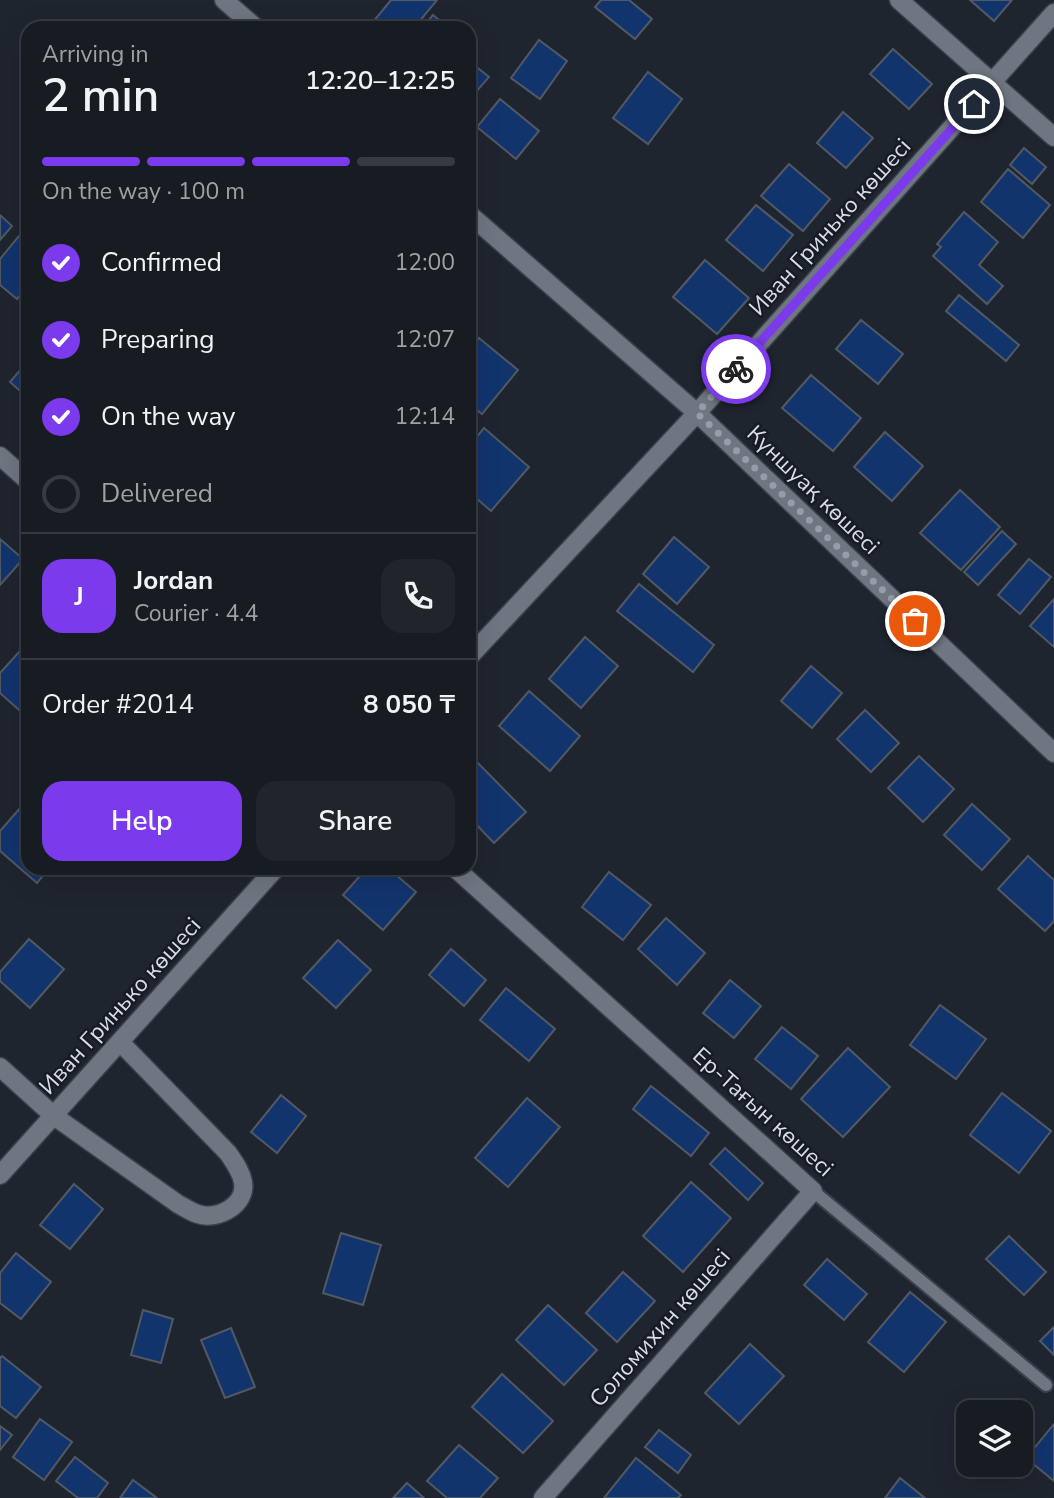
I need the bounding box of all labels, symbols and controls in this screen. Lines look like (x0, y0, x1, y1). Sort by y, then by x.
text: Arriving in (42, 39, 149, 70)
text: 12:20–12:25 (305, 63, 455, 98)
text: 2 min (42, 64, 159, 127)
pin (944, 74, 1004, 134)
icon: home (955, 85, 993, 123)
street label: Иван Гринько көшесі (742, 132, 918, 322)
text: On the way · 100 m (42, 176, 245, 207)
icon: check (42, 244, 80, 282)
text: Confirmed (101, 245, 222, 280)
text: 12:00 (395, 247, 455, 278)
icon: check (42, 321, 80, 359)
text: Preparing (101, 322, 214, 357)
text: 12:07 (395, 324, 455, 355)
courier (701, 334, 771, 404)
icon: bike (717, 350, 755, 388)
icon: check (42, 398, 80, 436)
text: On the way (101, 399, 235, 434)
text: 12:14 (395, 401, 455, 432)
street label: Күншуақ көшесі (740, 419, 886, 561)
text: Delivered (101, 476, 213, 511)
button: phone (381, 559, 455, 633)
text: Jordan (134, 563, 213, 598)
text: J (74, 579, 84, 614)
pin (885, 591, 945, 651)
text: Courier · 4.4 (134, 598, 258, 629)
icon: bag (896, 602, 934, 640)
text: Order #2014 (42, 687, 194, 722)
text: 8 050 ₸ (363, 687, 455, 722)
button: Help (42, 781, 242, 861)
button: Share (256, 781, 455, 861)
street label: Иван Гринько көшесі (32, 911, 208, 1101)
street label: Ер-Тағын көшесі (686, 1040, 840, 1184)
street label: Соломихин көшесі (583, 1242, 737, 1414)
map controls (956, 1400, 1033, 1477)
button: layers (956, 1400, 1033, 1477)

